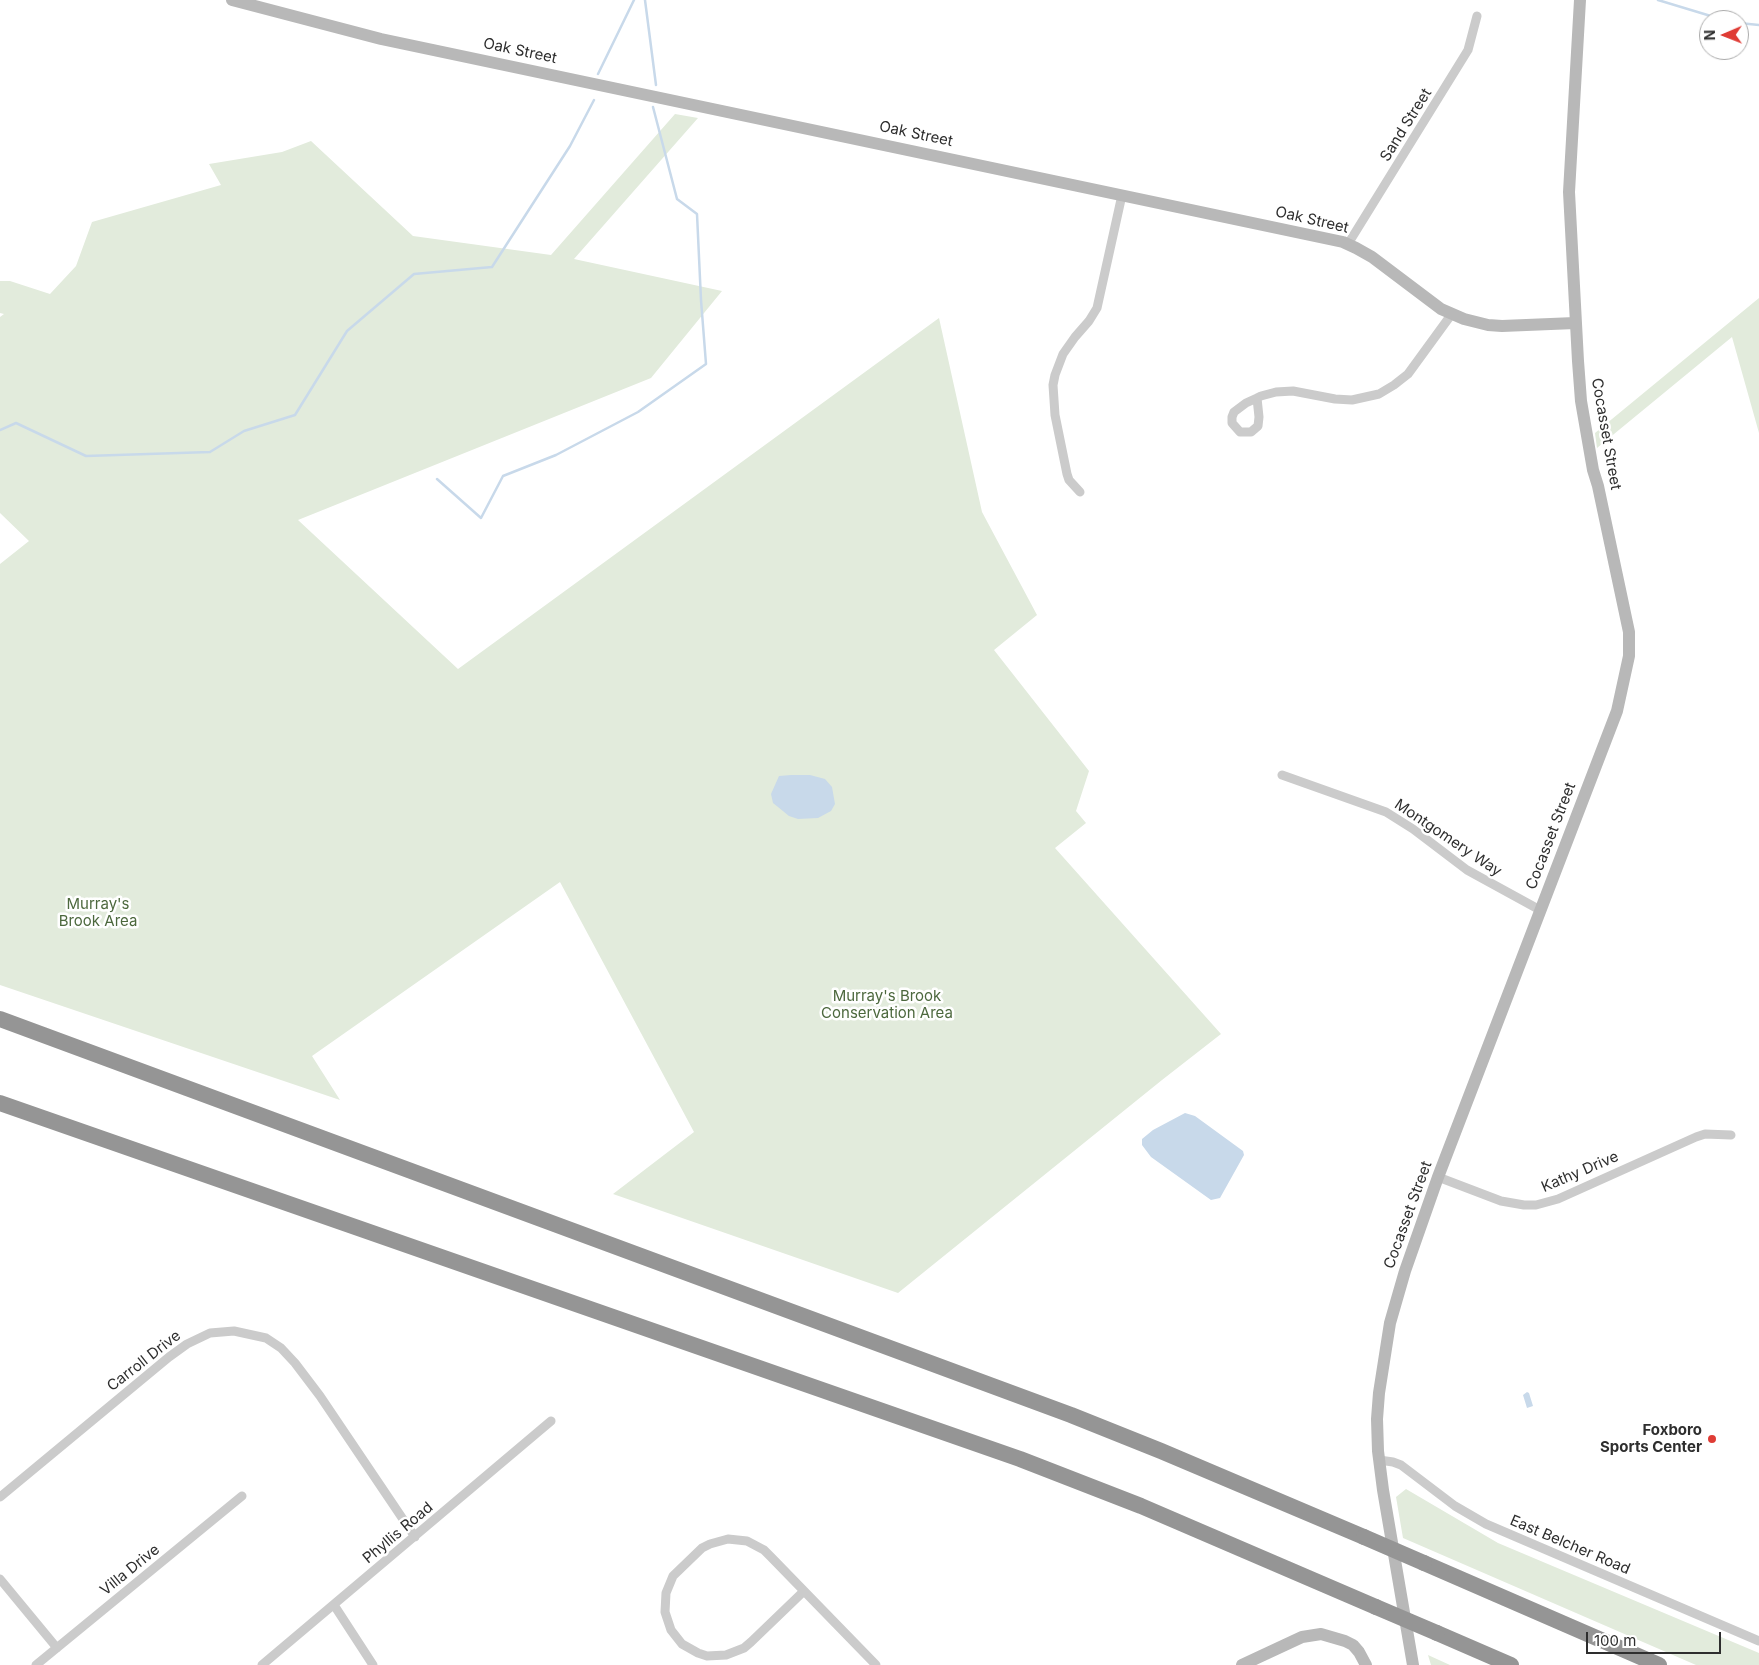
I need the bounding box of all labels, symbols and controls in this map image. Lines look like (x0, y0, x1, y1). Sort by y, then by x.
north arrow (1699, 10, 1749, 60)
text: N (1701, 30, 1718, 41)
street label: Oak Street (482, 34, 558, 68)
street label: Sand Street (1376, 85, 1436, 165)
street label: Oak Street (878, 117, 954, 151)
street label: Oak Street (1274, 203, 1350, 237)
street label: Cocasset Street (1587, 377, 1625, 491)
street label: Cocasset Street (1522, 780, 1580, 892)
street label: Montgomery Way (1391, 795, 1505, 881)
park label: Murray's Brook Area (59, 895, 137, 930)
park label: Murray's Brook Conservation Area (821, 987, 953, 1022)
street label: Kathy Drive (1539, 1148, 1621, 1196)
street label: Cocasset Street (1380, 1159, 1436, 1271)
street label: Carroll Drive (104, 1327, 184, 1395)
place label: Foxboro Sports Center (1600, 1421, 1702, 1456)
marker: Foxboro Sports Center (1706, 1433, 1718, 1445)
street label: Phyllis Road (359, 1498, 437, 1568)
street label: East Belcher Road (1507, 1512, 1633, 1578)
street label: Villa Drive (97, 1541, 163, 1599)
scale bar (1589, 1622, 1724, 1654)
text: 100 m (1594, 1631, 1636, 1650)

